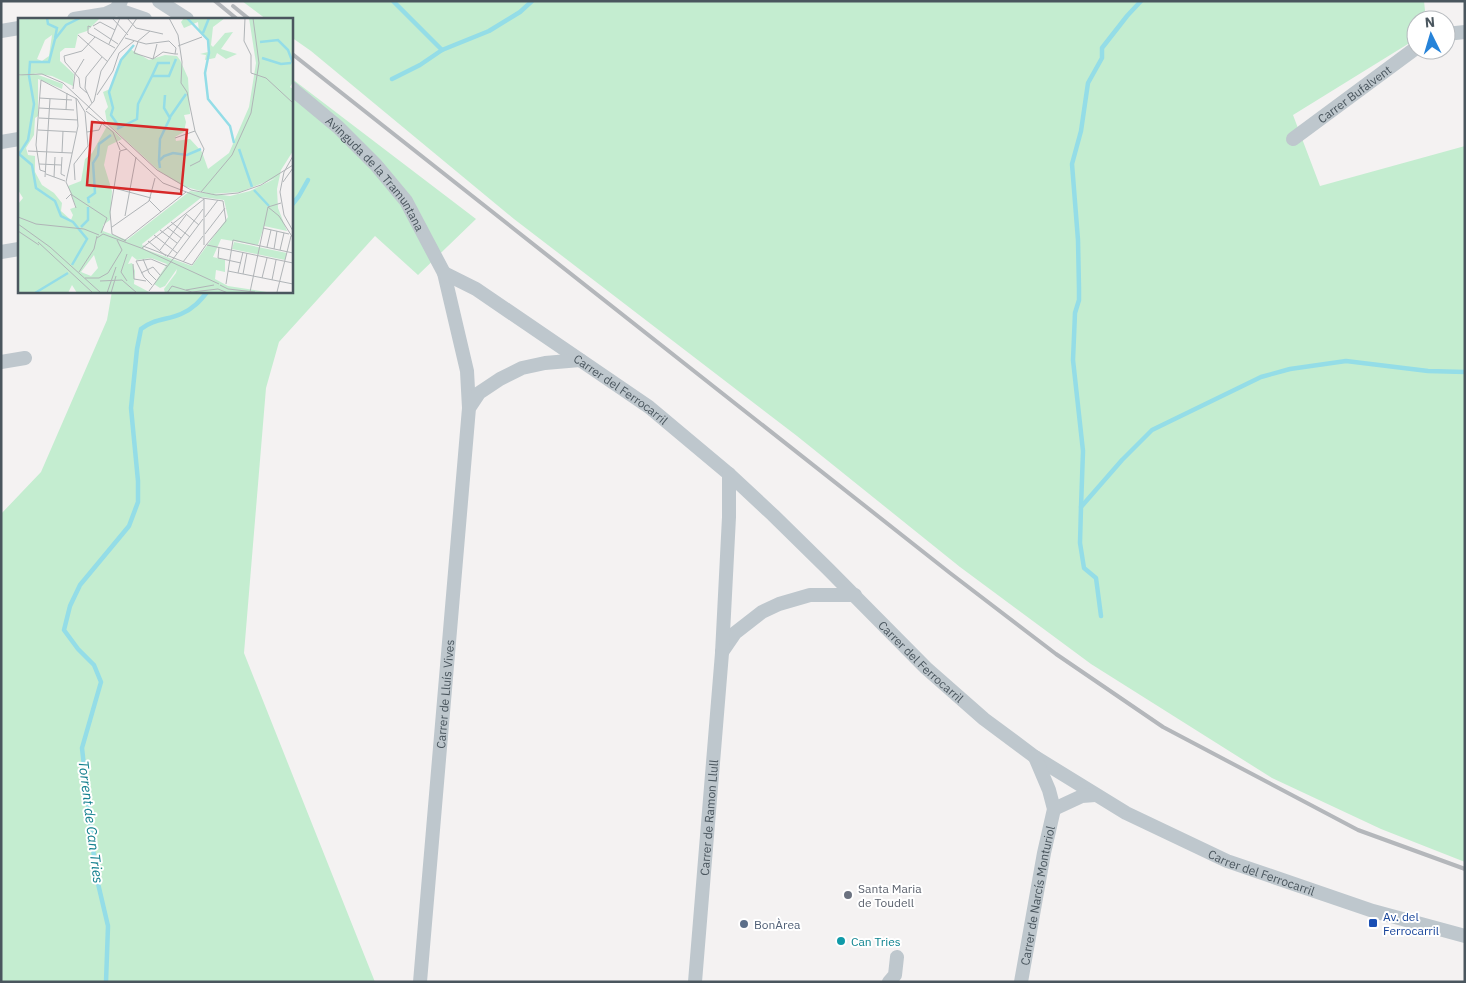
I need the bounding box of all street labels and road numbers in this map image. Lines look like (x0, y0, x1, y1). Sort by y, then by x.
street label: Carrer Bufalvent (1314, 62, 1394, 126)
street label: Avinguda de la Tramuntana (323, 113, 428, 234)
street label: Carrer del Ferrocarril (571, 350, 671, 427)
street label: Carrer del Ferrocarril (876, 617, 967, 705)
street label: Carrer de Lluís Vives (432, 639, 457, 749)
street label: Carrer de Ramon Llull (696, 759, 721, 876)
street label: Carrer de Narcís Monturiol (1017, 824, 1057, 966)
street label: Carrer del Ferrocarril (1206, 846, 1317, 898)

